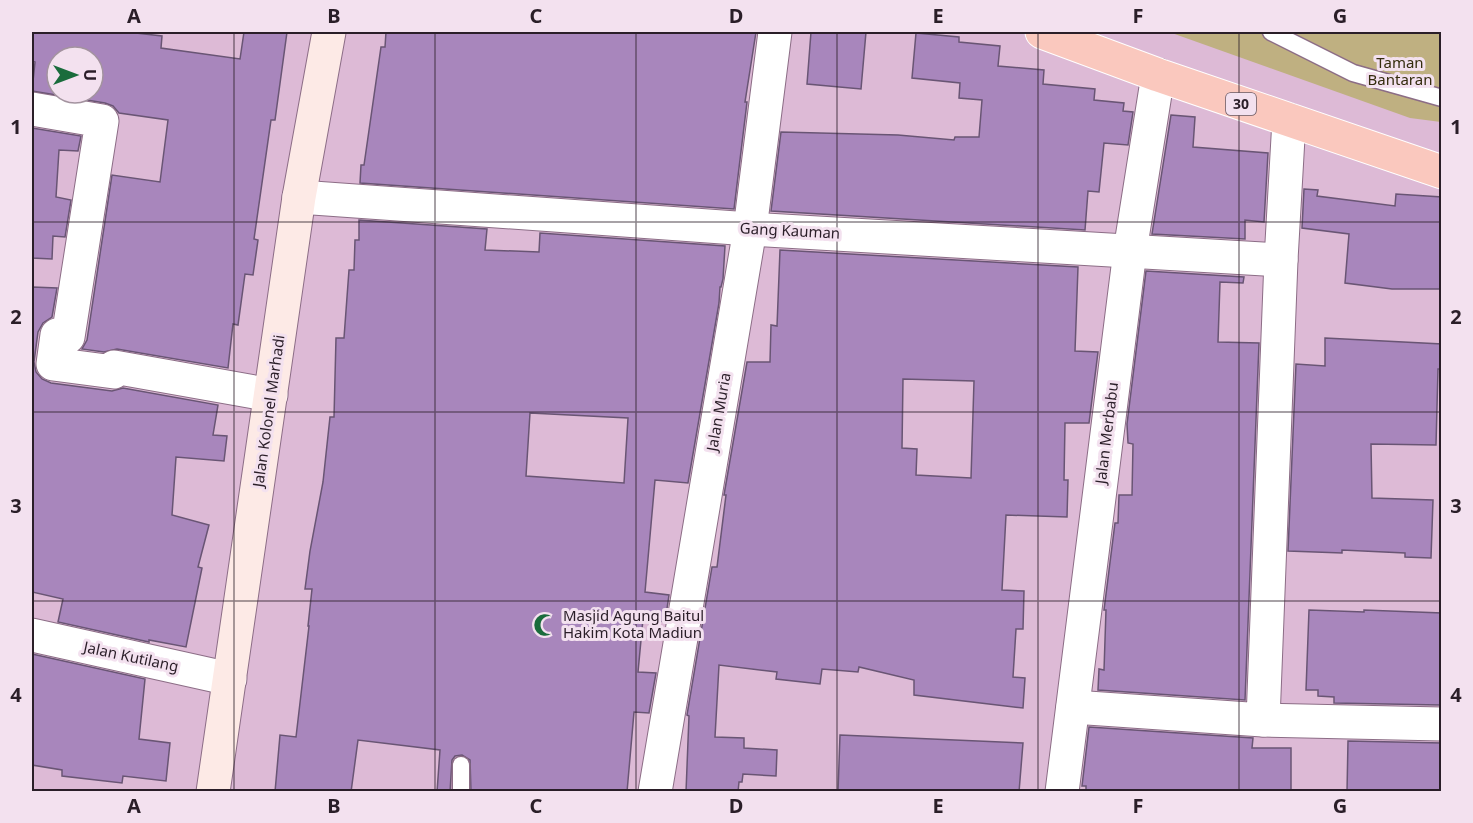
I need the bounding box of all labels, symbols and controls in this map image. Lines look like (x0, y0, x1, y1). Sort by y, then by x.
text: A (127, 2, 141, 29)
text: B (327, 2, 341, 29)
text: C (530, 2, 543, 29)
text: D (729, 2, 743, 29)
text: E (932, 2, 944, 29)
text: F (1133, 2, 1143, 29)
text: G (1333, 2, 1347, 29)
north arrow (45, 45, 105, 105)
park label: Taman Bantaran (1368, 52, 1432, 89)
text: U (79, 69, 101, 81)
road number: 30 (1226, 93, 1256, 115)
text: 1 (10, 113, 22, 140)
text: 1 (1450, 113, 1462, 140)
street label: Gang Kauman (739, 217, 841, 243)
text: 2 (10, 303, 22, 330)
text: 2 (1450, 303, 1462, 330)
street label: Jalan Kolonel Marhadi (247, 333, 289, 490)
street label: Jalan Muria (701, 371, 735, 455)
street label: Jalan Merbabu (1090, 381, 1122, 487)
text: 3 (10, 492, 22, 519)
text: 3 (1450, 492, 1462, 519)
place label: Masjid Agung Baitul Hakim Kota Madiun (563, 605, 704, 642)
mosque icon: Masjid Agung Baitul Hakim Kota Madiun (532, 612, 558, 638)
street label: Jalan Kutilang (80, 636, 181, 676)
text: 4 (10, 681, 22, 708)
text: 4 (1450, 681, 1462, 708)
text: A (127, 792, 141, 819)
text: B (327, 792, 341, 819)
text: C (530, 792, 543, 819)
text: D (729, 792, 743, 819)
text: E (932, 792, 944, 819)
text: F (1133, 792, 1143, 819)
text: G (1333, 792, 1347, 819)

